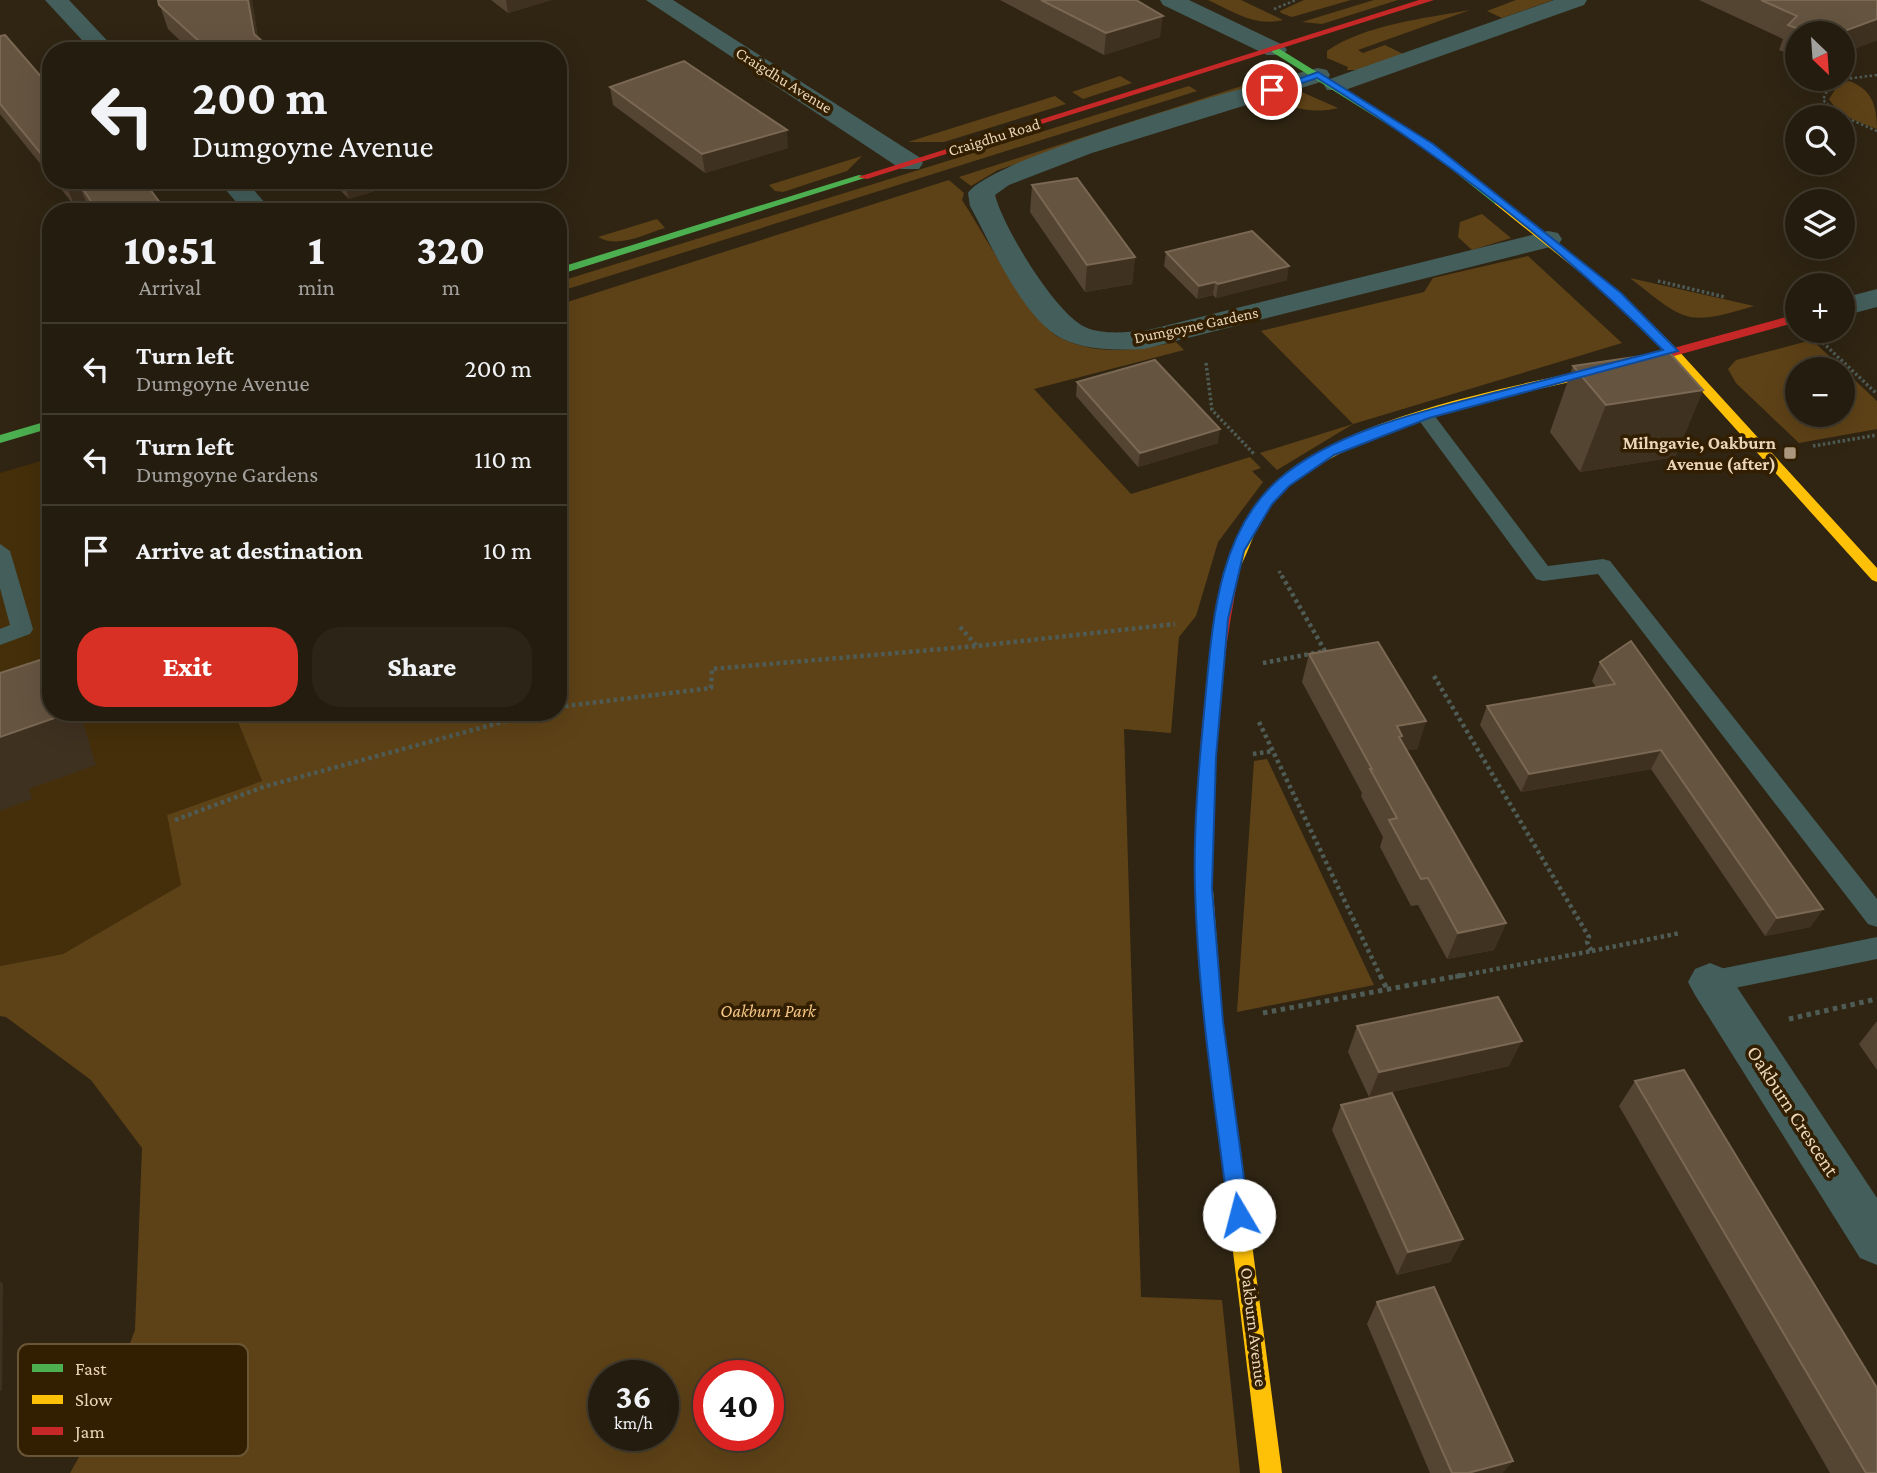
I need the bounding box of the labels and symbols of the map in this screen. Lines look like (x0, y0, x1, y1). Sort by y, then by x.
north arrow (1785, 21, 1855, 91)
street label: Craigdhu Avenue (732, 44, 835, 117)
pin (1242, 60, 1302, 120)
street label: Craigdhu Road (946, 115, 1043, 160)
street label: Dumgoyne Gardens (1132, 304, 1260, 347)
place label: Milngavie, Oakburn Avenue (after) (1623, 433, 1777, 475)
marker: Milngavie, Oakburn Avenue (after) (1782, 445, 1798, 461)
park label: Oakburn Park (720, 1001, 817, 1021)
street label: Oakburn Crescent (1742, 1041, 1845, 1182)
position arrow (1202, 1178, 1276, 1252)
street label: Oakburn Avenue (1237, 1266, 1271, 1388)
legend (18, 1344, 248, 1456)
text: Fast (75, 1358, 107, 1379)
speed limit sign: 40 (693, 1360, 784, 1451)
text: Slow (75, 1389, 112, 1410)
text: Jam (73, 1421, 105, 1442)

